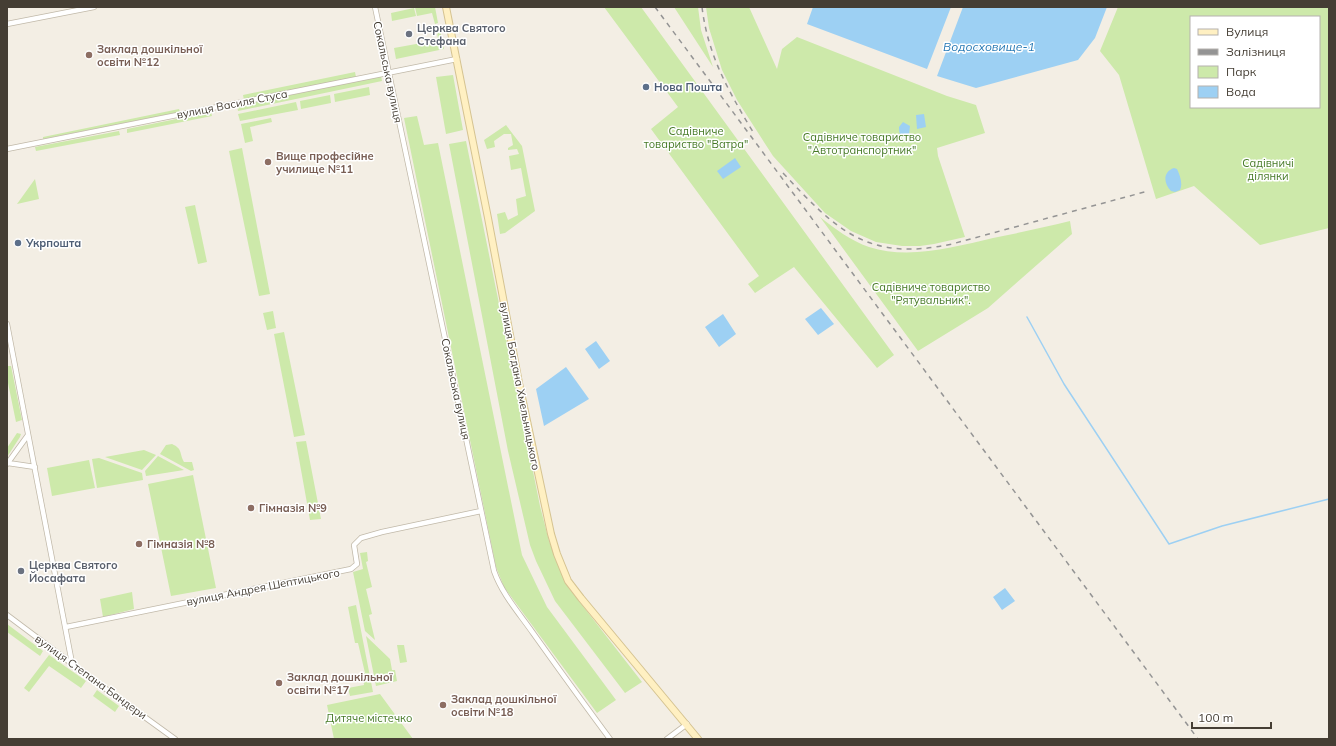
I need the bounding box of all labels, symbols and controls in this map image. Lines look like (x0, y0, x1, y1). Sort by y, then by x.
legend (1190, 16, 1320, 108)
street label: Сокальська вулиця (370, 20, 406, 124)
place label: Церква Святого Стефана (417, 21, 506, 48)
text: Вулиця (1226, 24, 1268, 39)
marker: Церква Святого Стефана (404, 29, 414, 39)
water label: Водосховище-1 (943, 39, 1035, 54)
place label: Заклад дошкільної освіти №12 (97, 42, 204, 69)
text: Залізниця (1226, 44, 1286, 59)
marker: Заклад дошкільної освіти №12 (84, 50, 94, 60)
text: Парк (1226, 64, 1257, 79)
place label: Нова Пошта (654, 80, 722, 94)
marker: Нова Пошта (641, 82, 651, 92)
text: Вода (1226, 84, 1256, 99)
street label: вулиця Василя Стуса (175, 86, 289, 122)
park label: Садівниче товариство "Ватра" (644, 124, 748, 151)
park label: Садівниче товариство "Автотранспортник" (803, 130, 921, 157)
place label: Вище професійне училище №11 (276, 149, 374, 176)
park label: Садівничі ділянки (1242, 156, 1294, 183)
marker: Вище професійне училище №11 (263, 157, 273, 167)
place label: Укрпошта (25, 236, 81, 250)
marker: Укрпошта (13, 238, 23, 248)
park label: Садівниче товариство "Рятувальник". (872, 280, 990, 307)
street label: вулиця Богдана Хмельницького (497, 301, 543, 471)
street label: Сокальська вулиця (438, 337, 474, 441)
place label: Гімназія №9 (259, 501, 327, 515)
marker: Гімназія №9 (246, 503, 256, 513)
place label: Гімназія №8 (147, 537, 215, 551)
marker: Гімназія №8 (134, 539, 144, 549)
place label: Церква Святого Йосафата (29, 558, 118, 585)
street label: вулиця Андрея Шептицького (185, 565, 341, 609)
marker: Церква Святого Йосафата (16, 566, 26, 576)
street label: вулиця Степана Бандери (32, 632, 150, 722)
place label: Заклад дошкільної освіти №17 (287, 670, 394, 697)
marker: Заклад дошкільної освіти №17 (274, 678, 284, 688)
place label: Заклад дошкільної освіти №18 (451, 692, 558, 719)
marker: Заклад дошкільної освіти №18 (438, 700, 448, 710)
scale bar (1192, 704, 1271, 730)
text: 100 m (1198, 710, 1233, 725)
park label: Дитяче містечко (326, 711, 412, 725)

